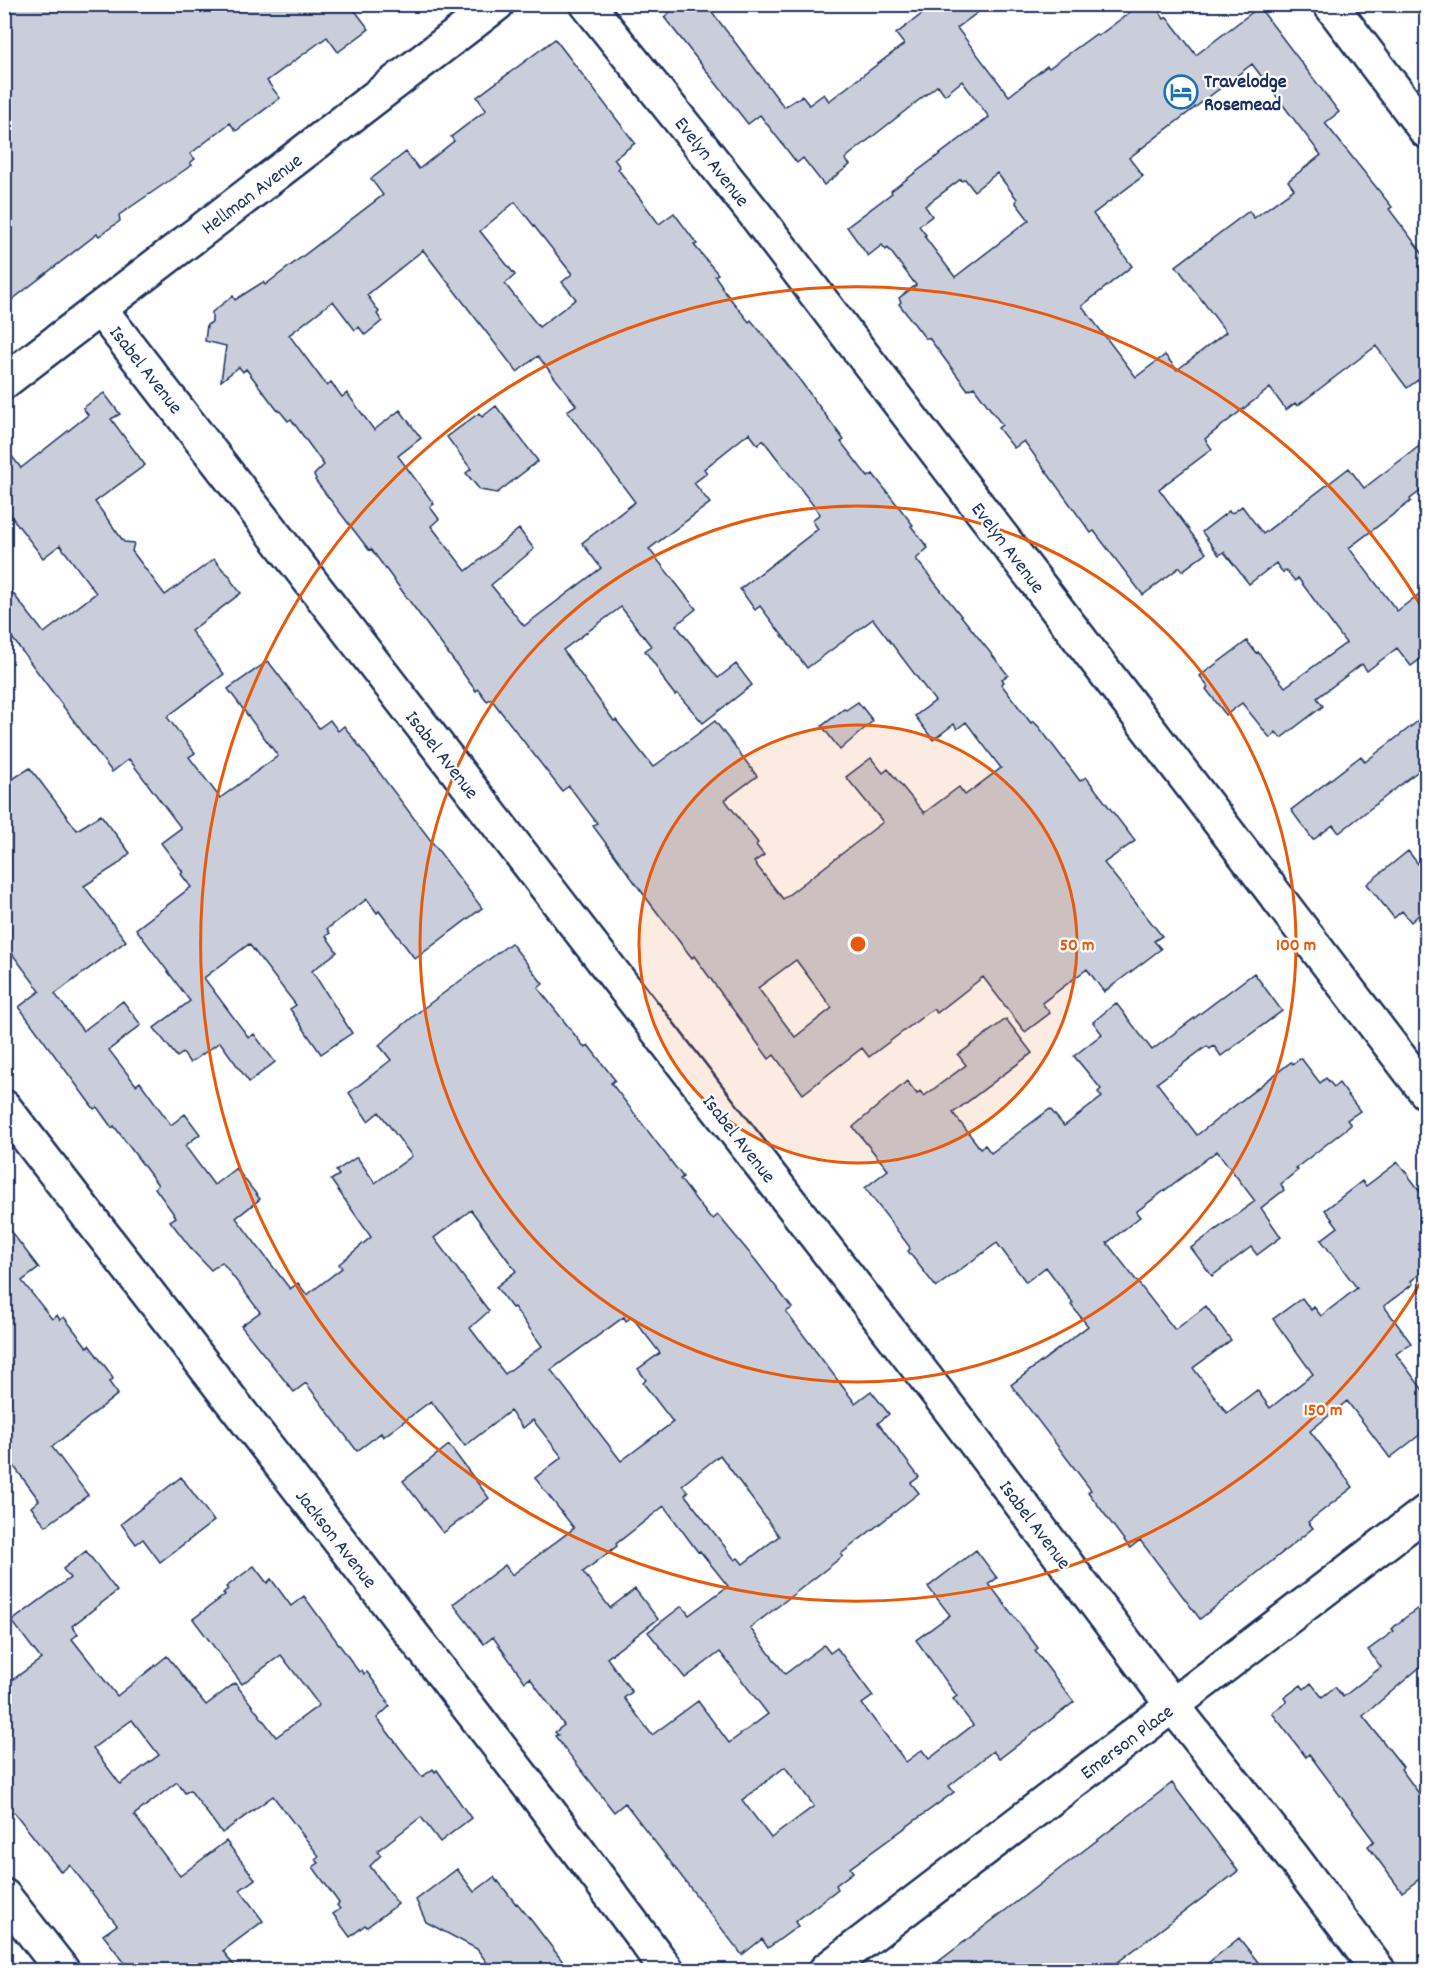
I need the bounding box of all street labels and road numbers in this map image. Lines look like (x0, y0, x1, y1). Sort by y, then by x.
street label: Evelyn Avenue (666, 112, 755, 214)
street label: Hellman Avenue (196, 148, 309, 243)
street label: Isabel Avenue (101, 321, 188, 421)
street label: Evelyn Avenue (963, 497, 1050, 600)
street label: Isabel Avenue (397, 706, 484, 806)
street label: Isabel Avenue (694, 1090, 781, 1190)
street label: Isabel Avenue (991, 1475, 1077, 1577)
street label: Jackson Avenue (287, 1484, 382, 1595)
street label: Emerson Place (1075, 1699, 1180, 1788)

